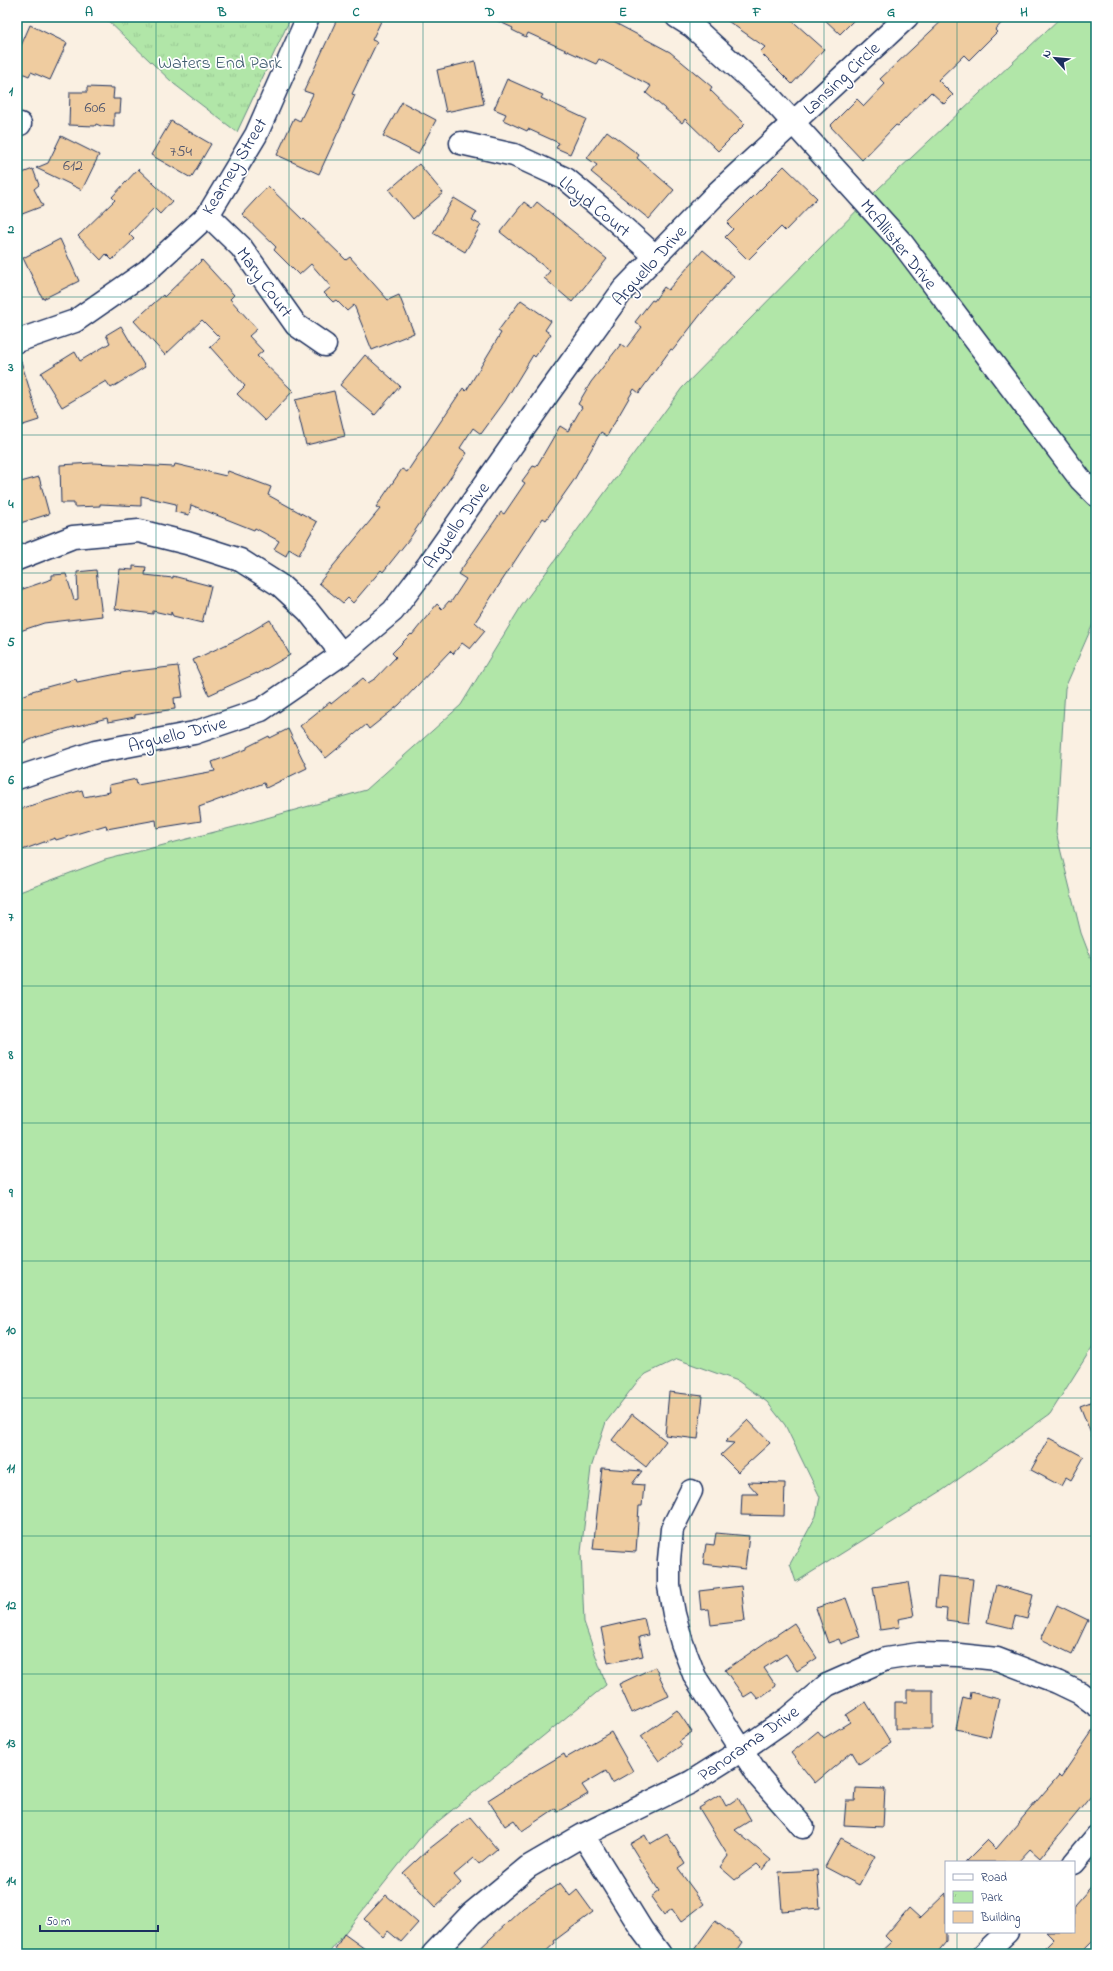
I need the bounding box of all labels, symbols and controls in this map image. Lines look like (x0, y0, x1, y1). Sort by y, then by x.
text: A (85, 3, 93, 22)
text: B (217, 3, 227, 22)
text: C (352, 3, 360, 22)
text: D (484, 3, 495, 22)
text: E (619, 3, 627, 22)
text: F (752, 3, 762, 22)
text: G (887, 3, 895, 22)
text: H (1020, 3, 1028, 22)
street label: Lansing Circle (798, 36, 888, 123)
north arrow (1035, 38, 1075, 78)
text: N (1038, 47, 1056, 61)
park label: Waters End Park (158, 51, 282, 77)
text: 1 (9, 82, 14, 101)
house number: 606 (85, 96, 106, 120)
street label: Kearney Street (197, 114, 275, 220)
house number: 754 (170, 140, 193, 164)
house number: 612 (63, 154, 83, 178)
street label: Lloyd Court (552, 171, 635, 245)
street label: McAllister Drive (853, 194, 943, 297)
text: 2 (7, 220, 15, 239)
street label: Arguello Drive (607, 220, 695, 313)
street label: Mary Court (229, 242, 298, 324)
text: 3 (7, 358, 14, 377)
street label: Arguello Drive (418, 477, 498, 575)
text: 4 (7, 495, 14, 514)
text: 5 (7, 633, 15, 652)
street label: Arguello Drive (126, 711, 231, 762)
text: 6 (7, 771, 14, 790)
text: 7 (8, 908, 14, 927)
text: 8 (8, 1046, 14, 1065)
text: 9 (8, 1184, 14, 1203)
text: 10 (6, 1321, 16, 1340)
text: 11 (7, 1459, 16, 1478)
text: 12 (6, 1596, 17, 1615)
street label: Panorama Drive (693, 1700, 806, 1789)
text: 13 (6, 1734, 16, 1753)
legend (945, 1861, 1075, 1933)
text: Road (981, 1869, 1007, 1887)
text: 14 (6, 1872, 16, 1891)
text: Park (981, 1889, 1003, 1907)
scale bar (40, 1907, 158, 1933)
text: Building (980, 1909, 1020, 1928)
text: 50 m (46, 1913, 70, 1931)

